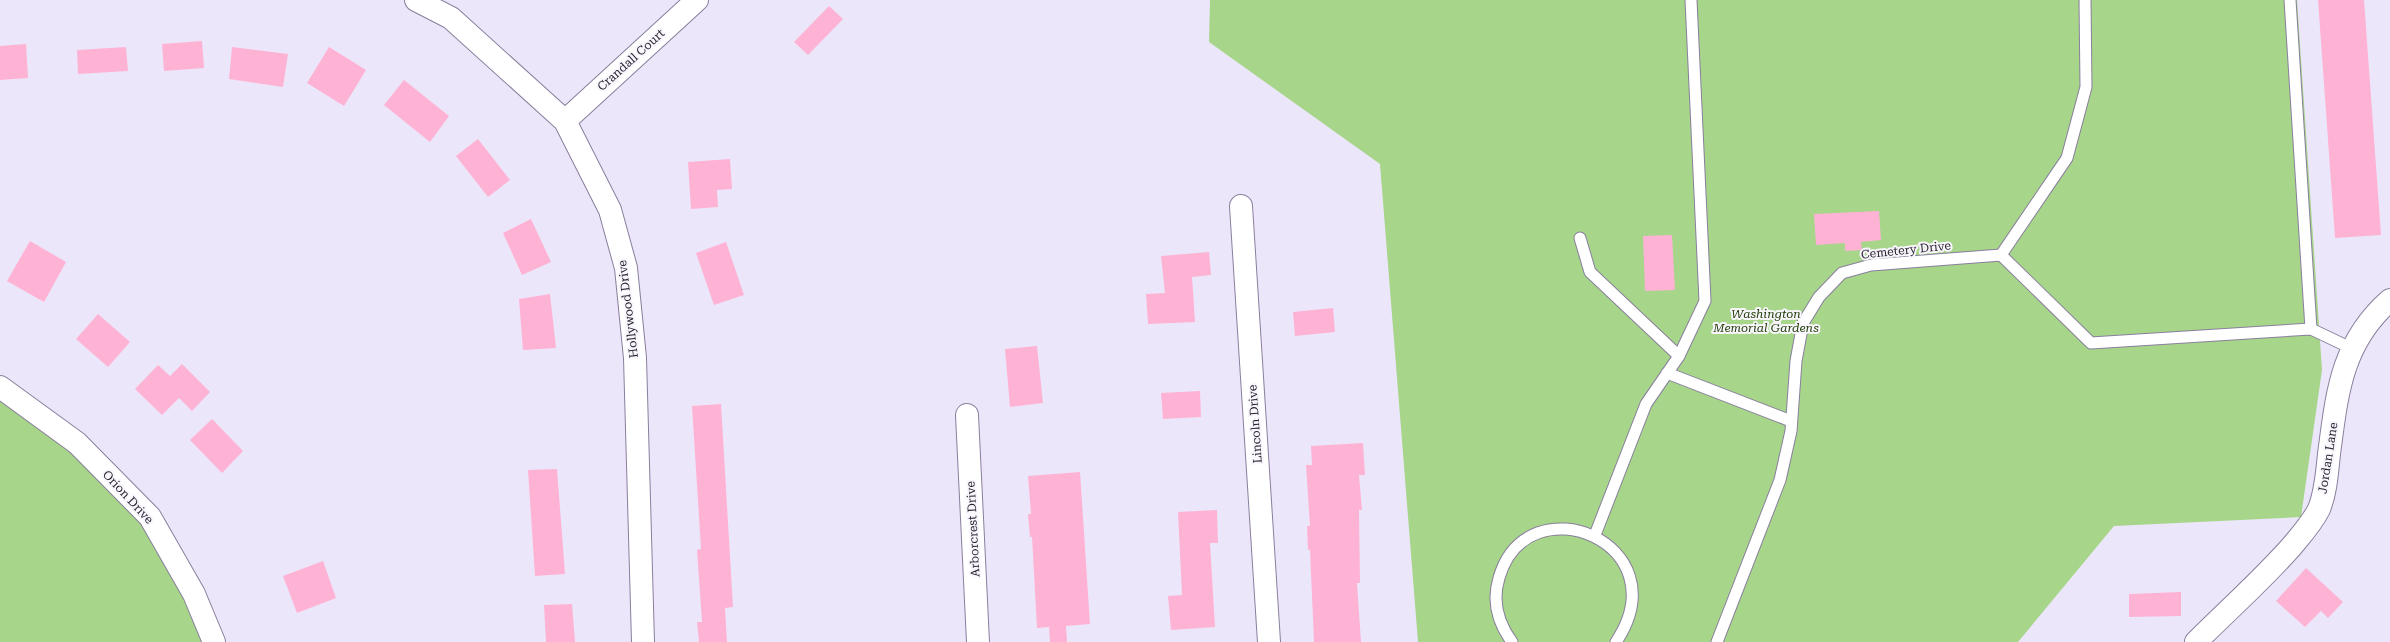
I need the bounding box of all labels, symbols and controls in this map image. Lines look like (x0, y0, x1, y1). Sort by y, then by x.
street label: Crandall Court (595, 26, 668, 94)
street label: Cemetery Drive (1860, 238, 1952, 262)
street label: Hollywood Drive (615, 259, 641, 359)
park label: Washington Memorial Gardens (1712, 307, 1819, 335)
street label: Lincoln Drive (1245, 384, 1265, 464)
street label: Jordan Lane (2315, 421, 2341, 495)
street label: Orion Drive (100, 467, 157, 527)
street label: Arborcrest Drive (963, 480, 983, 577)

